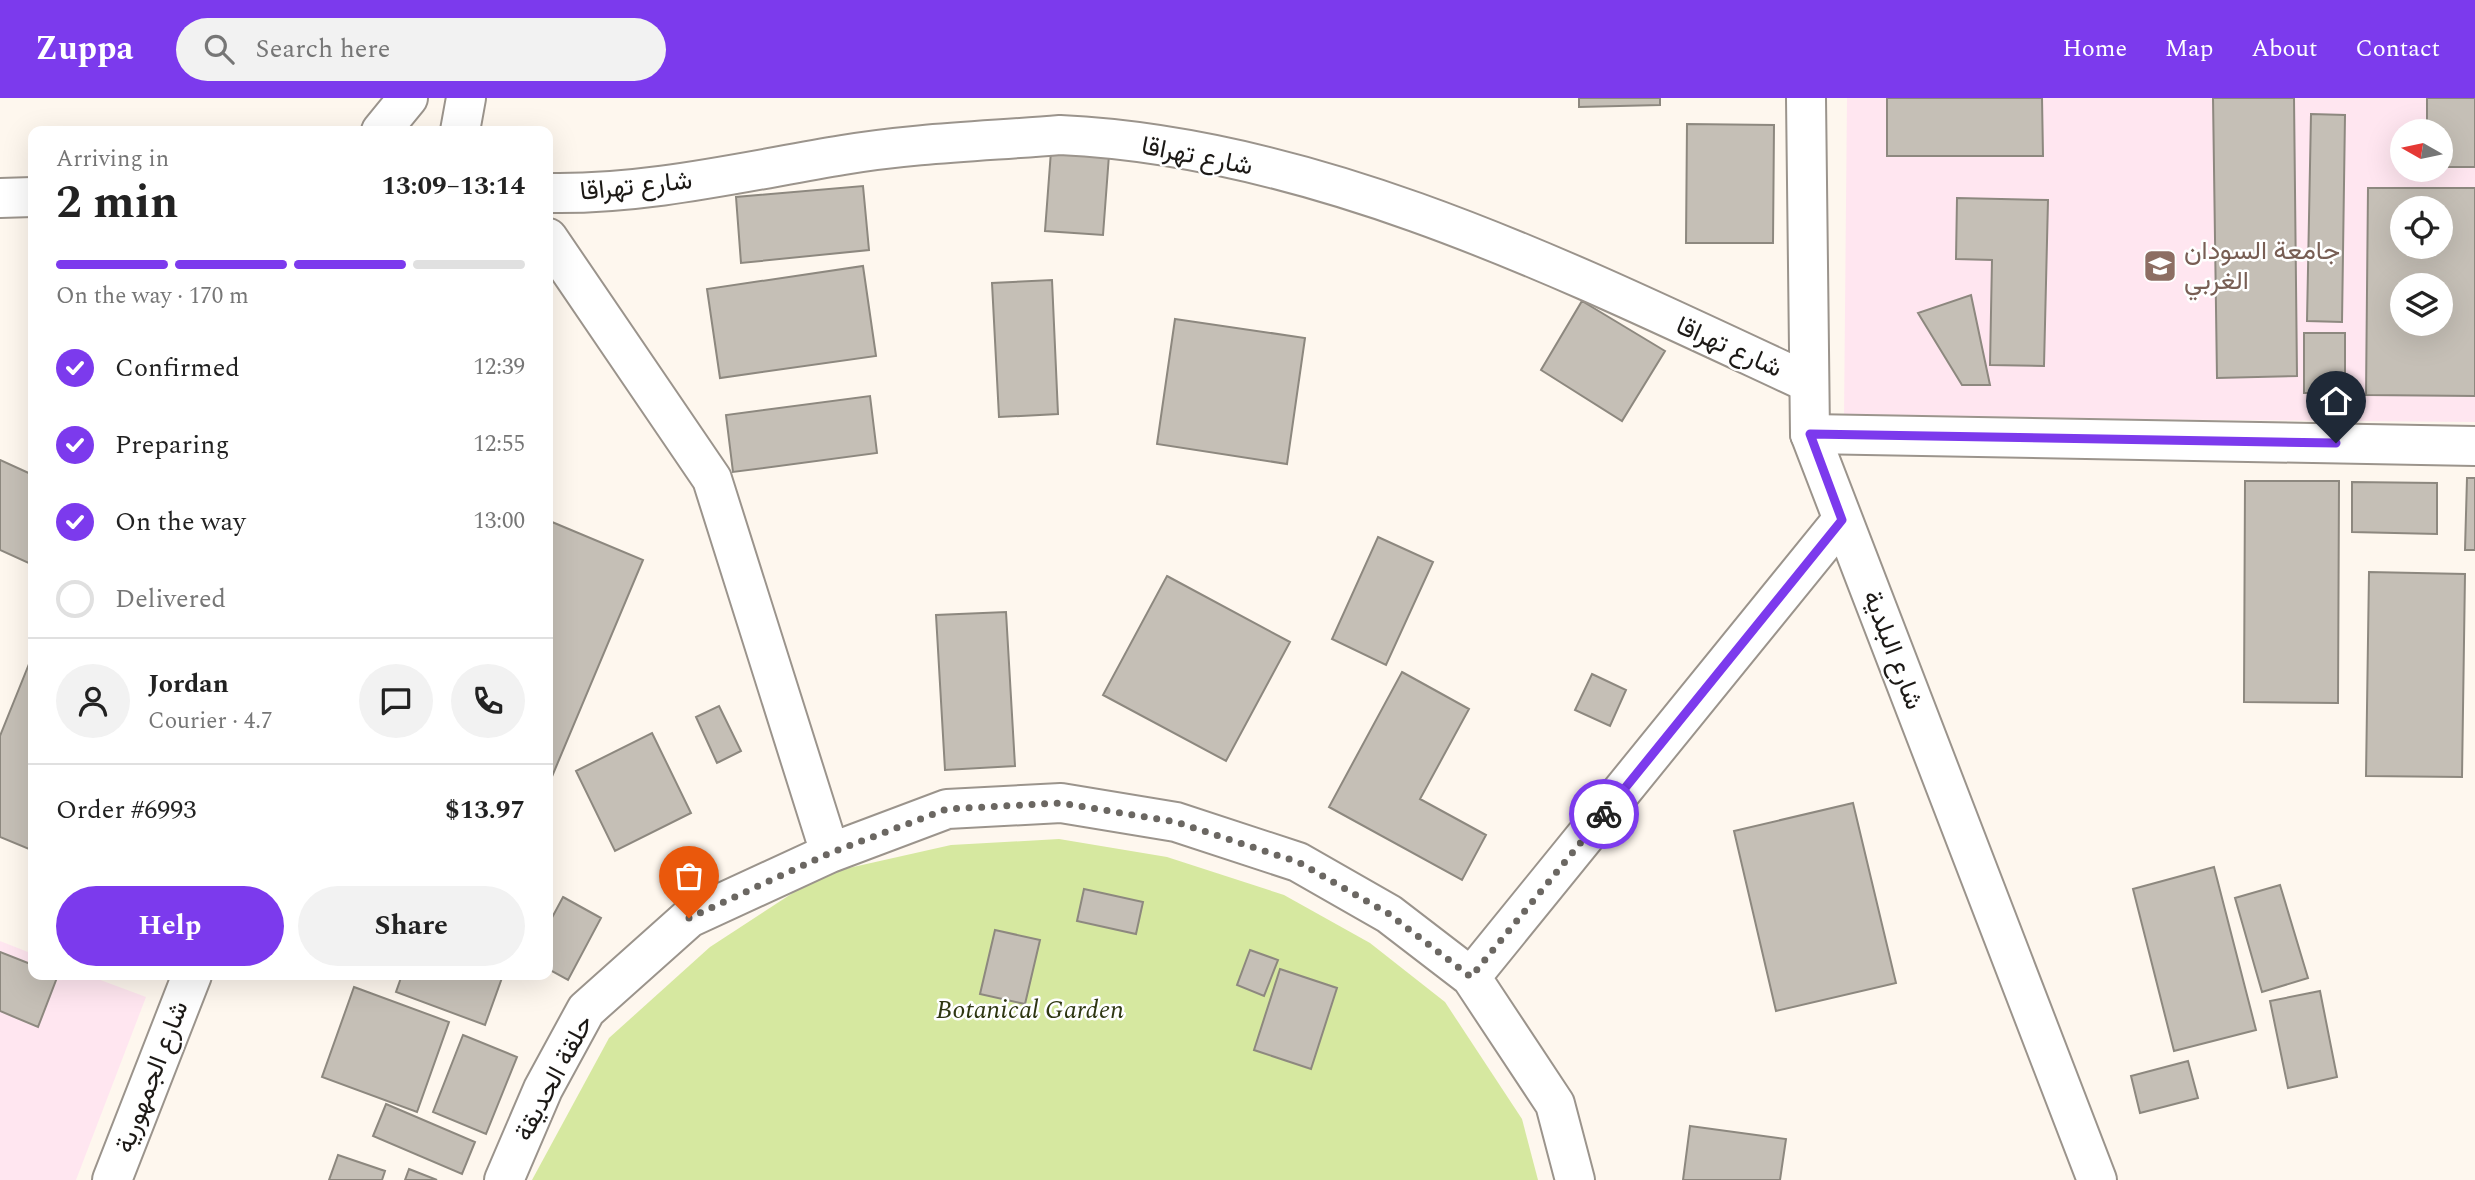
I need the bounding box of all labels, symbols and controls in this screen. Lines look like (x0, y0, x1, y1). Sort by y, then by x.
search box (176, 18, 666, 81)
text: Zuppa (35, 24, 134, 74)
text: Search here (256, 29, 390, 69)
icon: search (200, 30, 238, 68)
text: Home (2062, 31, 2127, 67)
text: Map (2165, 31, 2213, 67)
text: About (2251, 31, 2317, 67)
text: Contact (2355, 31, 2440, 67)
north arrow (2390, 119, 2454, 182)
map controls (2390, 119, 2453, 336)
street label: شارع تهراقا (1138, 126, 1256, 186)
text: Arriving in (56, 142, 169, 177)
street label: شارع تهراقا (578, 160, 694, 212)
text: 13:09–13:14 (381, 166, 525, 206)
text: 2 min (56, 168, 178, 238)
button: locate (2390, 196, 2453, 259)
place label: جامعة السودان الغربي (2184, 231, 2340, 301)
school or university icon: جامعة السودان الغربي (2141, 247, 2179, 285)
button: layers (2390, 273, 2453, 336)
text: On the way · 170 m (56, 279, 249, 314)
street label: شارع تهراقا (1669, 306, 1789, 388)
text: Confirmed (115, 348, 240, 388)
icon: check (56, 349, 94, 387)
text: 12:39 (473, 350, 525, 385)
pin (2306, 371, 2366, 443)
icon: home (2317, 382, 2355, 420)
text: Preparing (115, 425, 229, 465)
icon: check (56, 426, 94, 464)
text: 12:55 (473, 427, 525, 462)
text: On the way (115, 502, 246, 542)
icon: check (56, 503, 94, 541)
text: 13:00 (473, 504, 525, 539)
text: Delivered (115, 579, 226, 619)
street label: شارع البلدية (1852, 584, 1934, 716)
button: person (56, 664, 130, 738)
text: Jordan (148, 664, 229, 704)
button: chat (359, 664, 433, 738)
button: phone (451, 664, 525, 738)
text: Courier · 4.7 (148, 704, 273, 739)
courier (1569, 779, 1639, 849)
text: Order #6993 (56, 790, 196, 830)
text: $13.97 (445, 790, 525, 830)
icon: bike (1585, 795, 1623, 833)
pin (659, 846, 719, 918)
icon: bag (670, 857, 708, 895)
button: Help (56, 886, 284, 966)
button: Share (298, 886, 525, 966)
park label: Botanical Garden (936, 990, 1124, 1030)
street label: شارع الجمهورية (105, 995, 199, 1159)
street label: حلقة الحديقة (504, 1008, 604, 1148)

